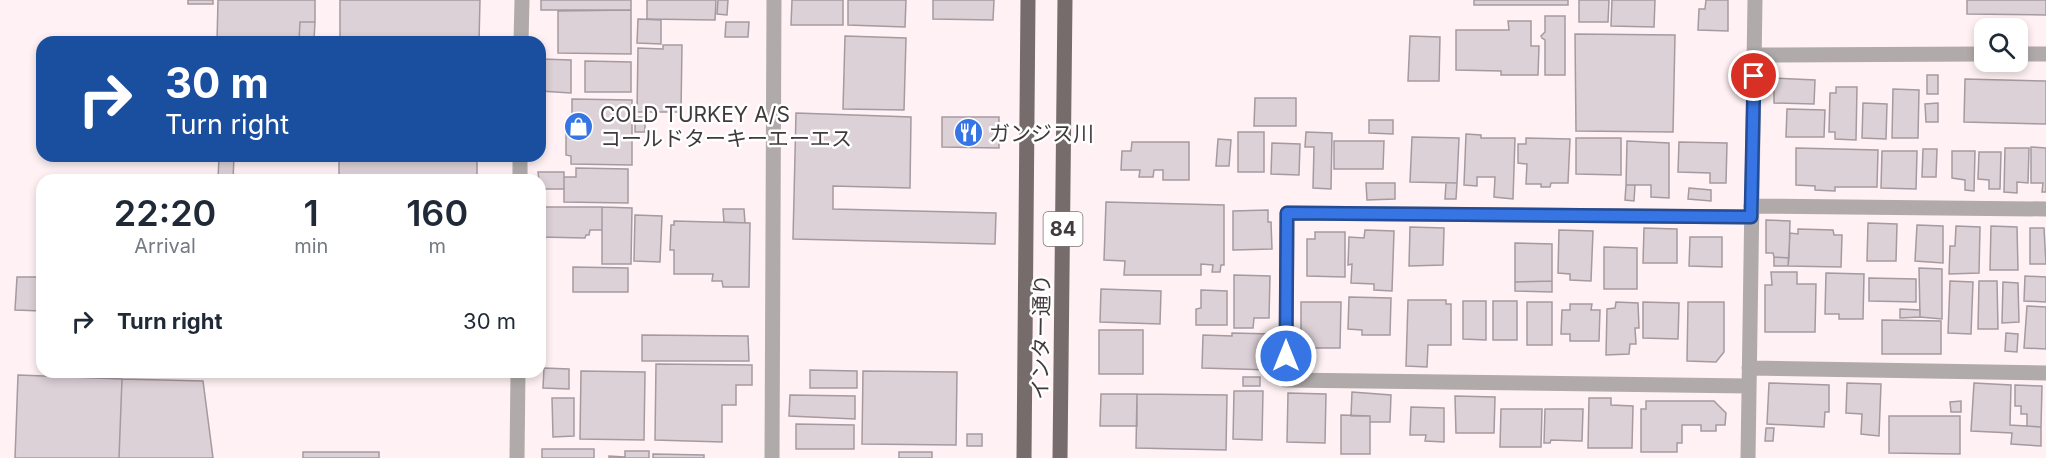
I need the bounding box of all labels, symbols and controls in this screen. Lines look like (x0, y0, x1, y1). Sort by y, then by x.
map controls (1974, 18, 2028, 72)
button: search (1974, 18, 2028, 72)
pin (1728, 50, 1779, 101)
text: 30 m (165, 57, 269, 108)
icon: arrive (1737, 59, 1770, 92)
icon: right (66, 60, 144, 138)
place label: COLD TURKEY A/S コールドターキーエーエス (600, 102, 852, 151)
text: Turn right (165, 108, 289, 141)
shop icon: COLD TURKEY A/S コールドターキーエーエス (563, 110, 595, 142)
restaurant icon: ガンジス川 (952, 117, 984, 149)
place label: ガンジス川 (989, 121, 1094, 146)
text: 22:20 (114, 191, 216, 235)
text: 1 (304, 191, 319, 235)
text: 160 (406, 191, 468, 235)
road number: 84 (1044, 212, 1082, 246)
text: Arrival (134, 234, 196, 258)
text: min (294, 234, 328, 258)
text: m (428, 234, 446, 258)
street label: インター通り (1027, 274, 1055, 400)
icon: right (66, 305, 99, 338)
text: Turn right (117, 308, 223, 334)
text: 30 m (463, 308, 516, 334)
position arrow (1254, 324, 1318, 388)

